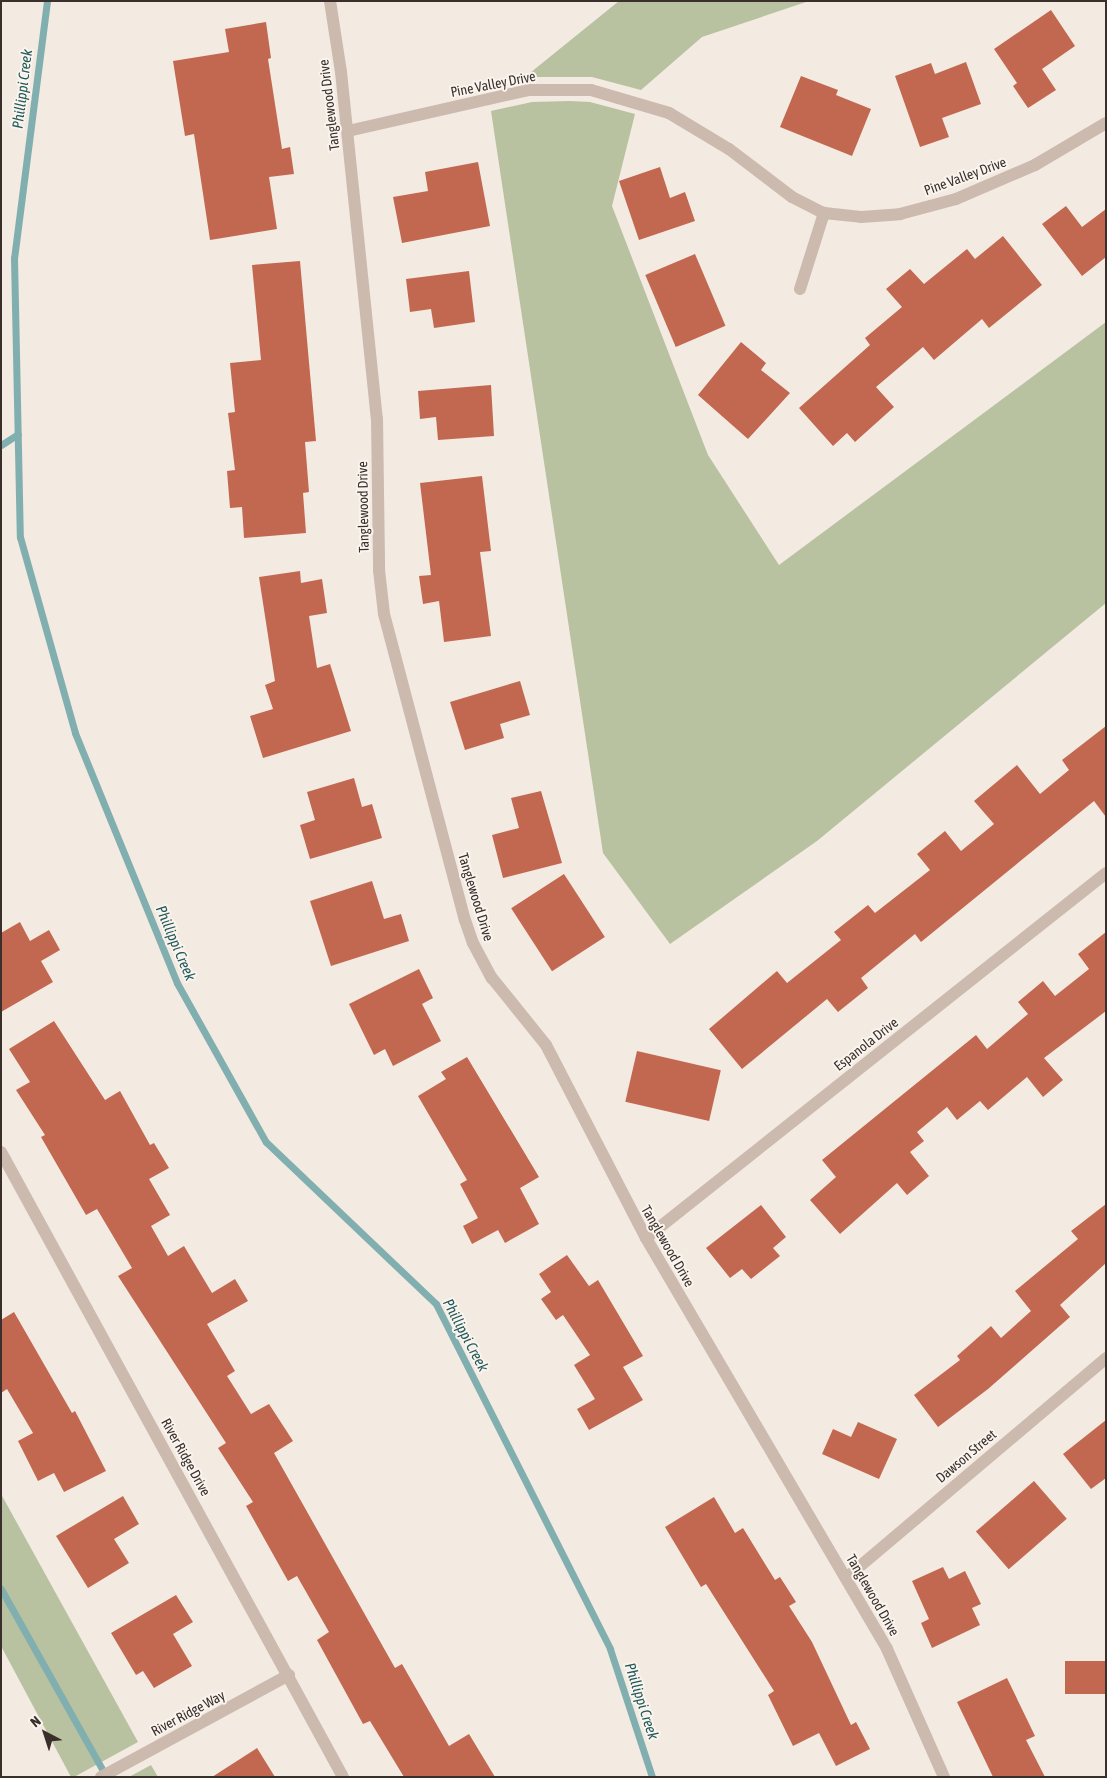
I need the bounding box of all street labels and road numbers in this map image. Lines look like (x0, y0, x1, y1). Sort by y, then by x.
street label: Tanglewood Drive (315, 59, 343, 151)
street label: Pine Valley Drive (449, 68, 537, 100)
street label: Pine Valley Drive (922, 153, 1008, 199)
street label: Tanglewood Drive (354, 461, 372, 553)
street label: Tanglewood Drive (455, 851, 497, 943)
street label: Espanola Drive (831, 1014, 901, 1074)
street label: Tanglewood Drive (638, 1202, 698, 1290)
street label: River Ridge Drive (158, 1415, 214, 1499)
street label: Dawson Street (932, 1426, 1000, 1486)
street label: Tanglewood Drive (843, 1551, 903, 1639)
street label: River Ridge Way (148, 1687, 228, 1739)

